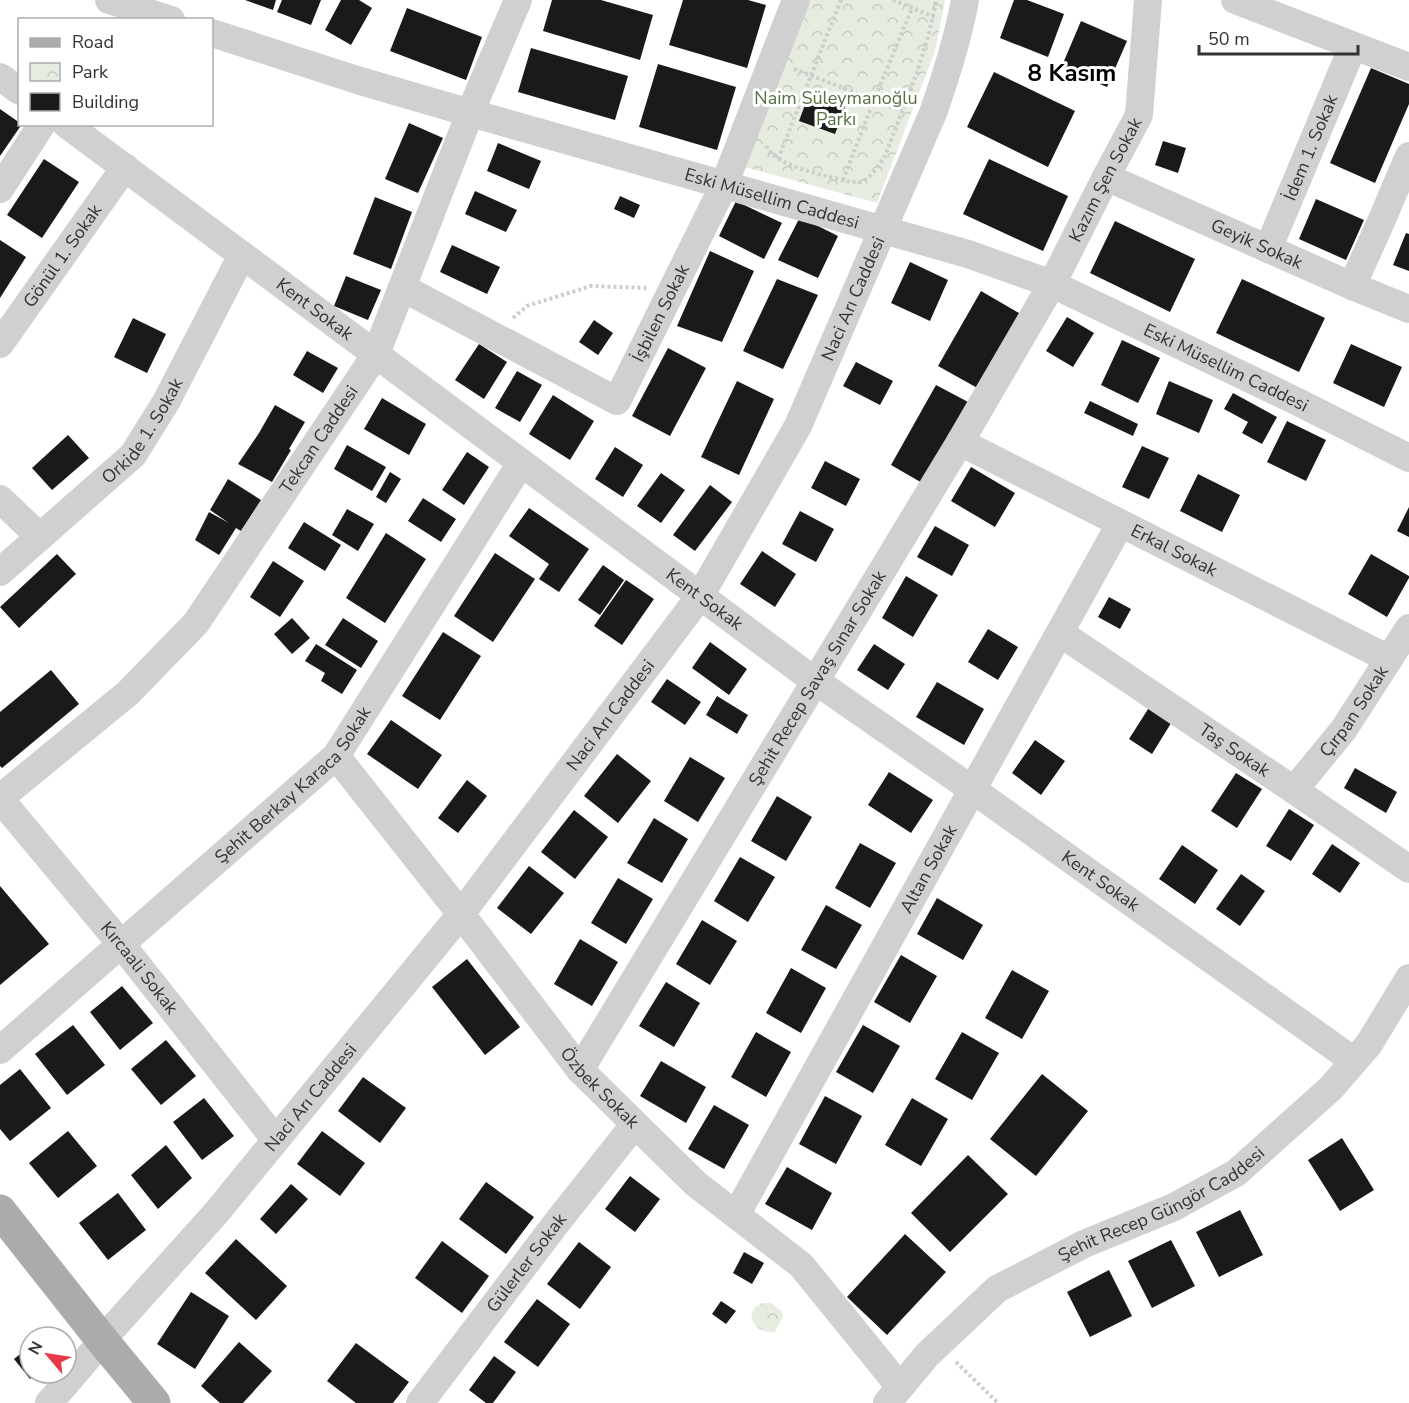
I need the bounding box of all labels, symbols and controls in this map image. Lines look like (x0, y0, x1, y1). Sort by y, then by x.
legend (18, 18, 213, 126)
scale bar (1199, 18, 1358, 56)
text: 50 m (1208, 27, 1250, 51)
text: Road (72, 30, 114, 54)
district label: 8 Kasım (1028, 57, 1116, 89)
text: Park (72, 60, 109, 84)
park label: Naim Süleymanoğlu Parkı (754, 86, 918, 131)
text: Building (72, 90, 139, 114)
street label: İdem 1. Sokak (1278, 90, 1344, 204)
street label: Kazım Şen Sokak (1063, 112, 1148, 246)
street label: Eski Müsellim Caddesi (682, 162, 862, 235)
street label: Gönül 1. Sokak (17, 198, 108, 312)
street label: Geyik Sokak (1207, 213, 1308, 275)
street label: Naci Arı Caddesi (816, 233, 890, 365)
street label: İşbilen Sokak (626, 259, 695, 366)
street label: Kent Sokak (271, 272, 359, 346)
street label: Eski Müsellim Caddesi (1140, 318, 1313, 417)
street label: Orkide 1. Sokak (96, 373, 189, 489)
street label: Tekcan Caddesi (274, 381, 364, 498)
street label: Erkal Sokak (1127, 518, 1222, 583)
street label: Kent Sokak (661, 563, 749, 636)
street label: Şehit Recep Savaş Sınar Sokak (743, 565, 892, 790)
street label: Naci Arı Caddesi (561, 655, 660, 776)
street label: Çırpan Sokak (1314, 660, 1394, 762)
street label: Şehit Berkay Karaca Sokak (210, 701, 377, 869)
street label: Taş Sokak (1194, 718, 1275, 783)
street label: Altan Sokak (894, 820, 963, 917)
street label: Kent Sokak (1057, 845, 1145, 917)
street label: Kırcaali Sokak (95, 917, 184, 1020)
street label: Naci Arı Caddesi (259, 1038, 362, 1157)
street label: Özbek Sokak (555, 1042, 645, 1134)
street label: Şehit Recep Güngör Caddesi (1054, 1141, 1270, 1267)
street label: Gülerler Sokak (481, 1207, 572, 1317)
north arrow (18, 1325, 78, 1385)
text: N (23, 1338, 48, 1359)

